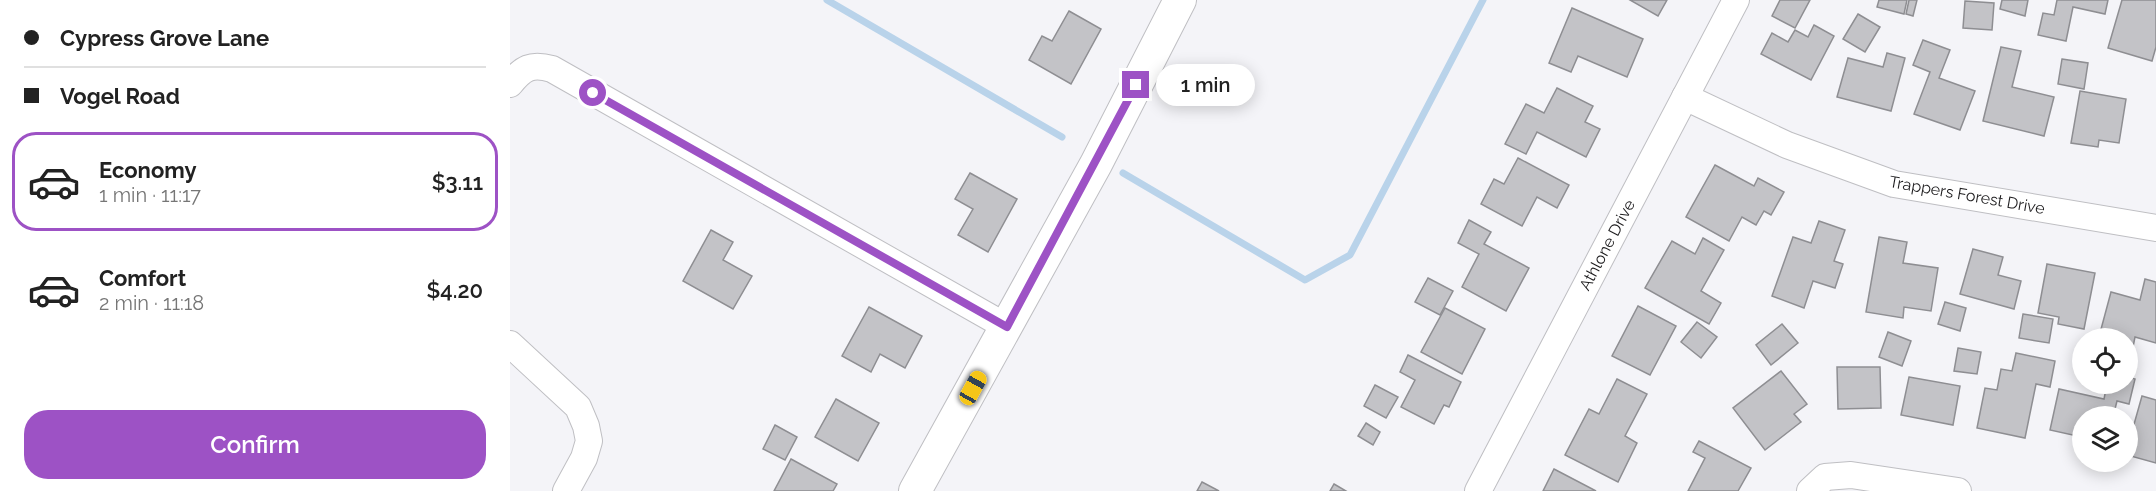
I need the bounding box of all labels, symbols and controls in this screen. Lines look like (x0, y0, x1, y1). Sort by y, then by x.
text: Cypress Grove Lane (60, 25, 269, 51)
callout: 1 min (1157, 64, 1256, 106)
route end (1122, 71, 1149, 98)
text: 1 min (1181, 73, 1230, 97)
route start (579, 79, 606, 106)
text: Vogel Road (60, 83, 180, 109)
icon: car (27, 155, 81, 209)
text: Economy (99, 157, 197, 183)
text: $3.11 (432, 169, 483, 195)
street label: Trappers Forest Drive (1888, 172, 2046, 218)
text: 1 min · 11:17 (99, 183, 201, 207)
street label: Athlone Drive (1575, 196, 1639, 294)
icon: car (27, 263, 81, 317)
text: Comfort (99, 265, 186, 291)
text: $4.20 (427, 277, 483, 303)
text: 2 min · 11:18 (99, 291, 204, 315)
map controls (2072, 328, 2138, 472)
button: locate (2072, 328, 2138, 394)
car (956, 368, 990, 408)
button: layers (2072, 406, 2138, 472)
button: Confirm (24, 410, 486, 479)

